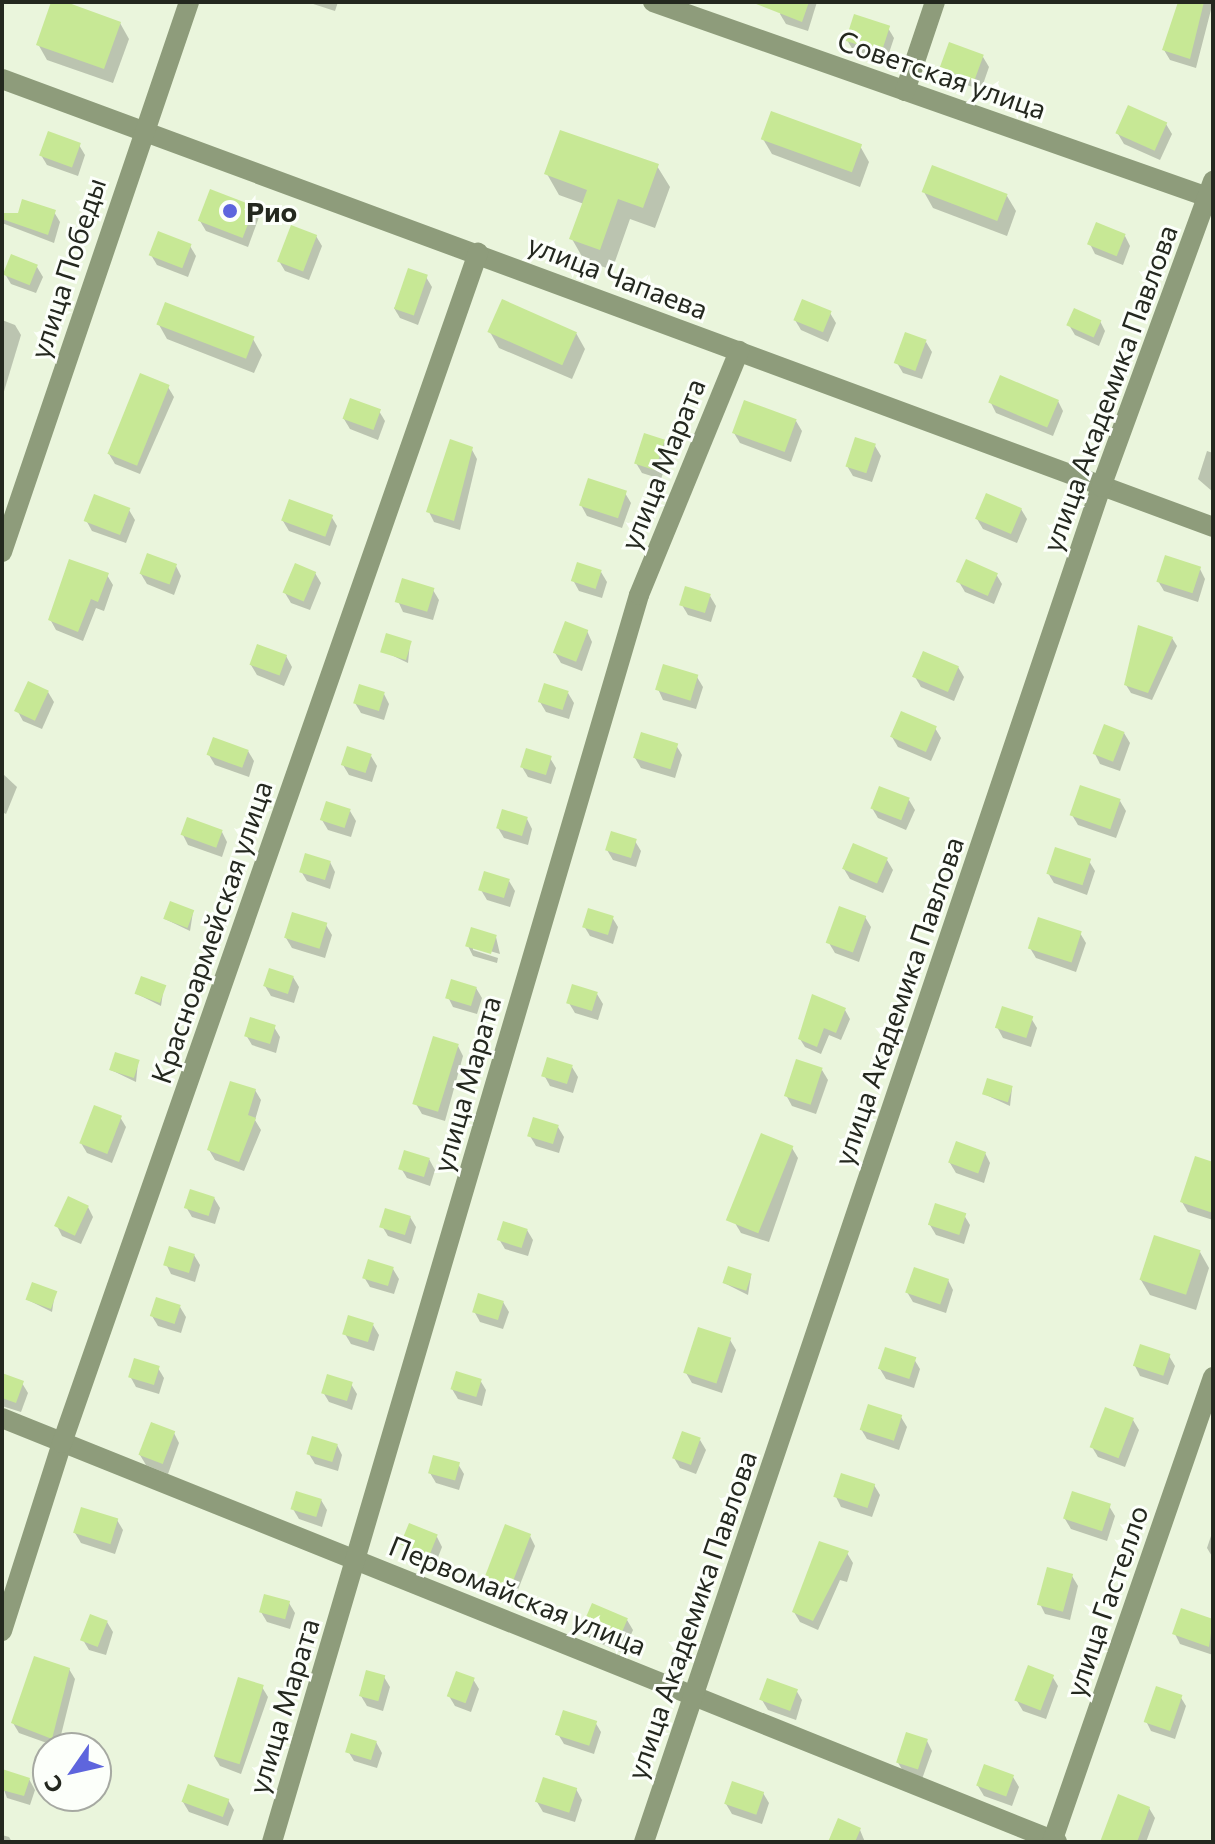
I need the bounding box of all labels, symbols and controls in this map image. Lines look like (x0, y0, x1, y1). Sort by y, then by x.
street label: Советская улица (833, 23, 1051, 125)
street label: улица Победы (22, 173, 112, 363)
place label: Рио (246, 194, 297, 228)
marker: Рио (221, 202, 239, 220)
street label: улица Академика Павлова (1034, 220, 1184, 556)
street label: улица Чапаева (523, 226, 713, 326)
street label: улица Марата (612, 374, 712, 554)
street label: Красноармейская улица (143, 776, 279, 1088)
street label: улица Академика Павлова (826, 832, 970, 1170)
street label: улица Марата (425, 992, 507, 1176)
street label: улица Академика Павлова (619, 1446, 763, 1784)
street label: улица Гастелло (1057, 1501, 1155, 1701)
street label: Первомайская улица (385, 1528, 651, 1662)
street label: улица Марата (240, 1614, 326, 1798)
north arrow (32, 1732, 112, 1812)
text: С (38, 1771, 69, 1798)

